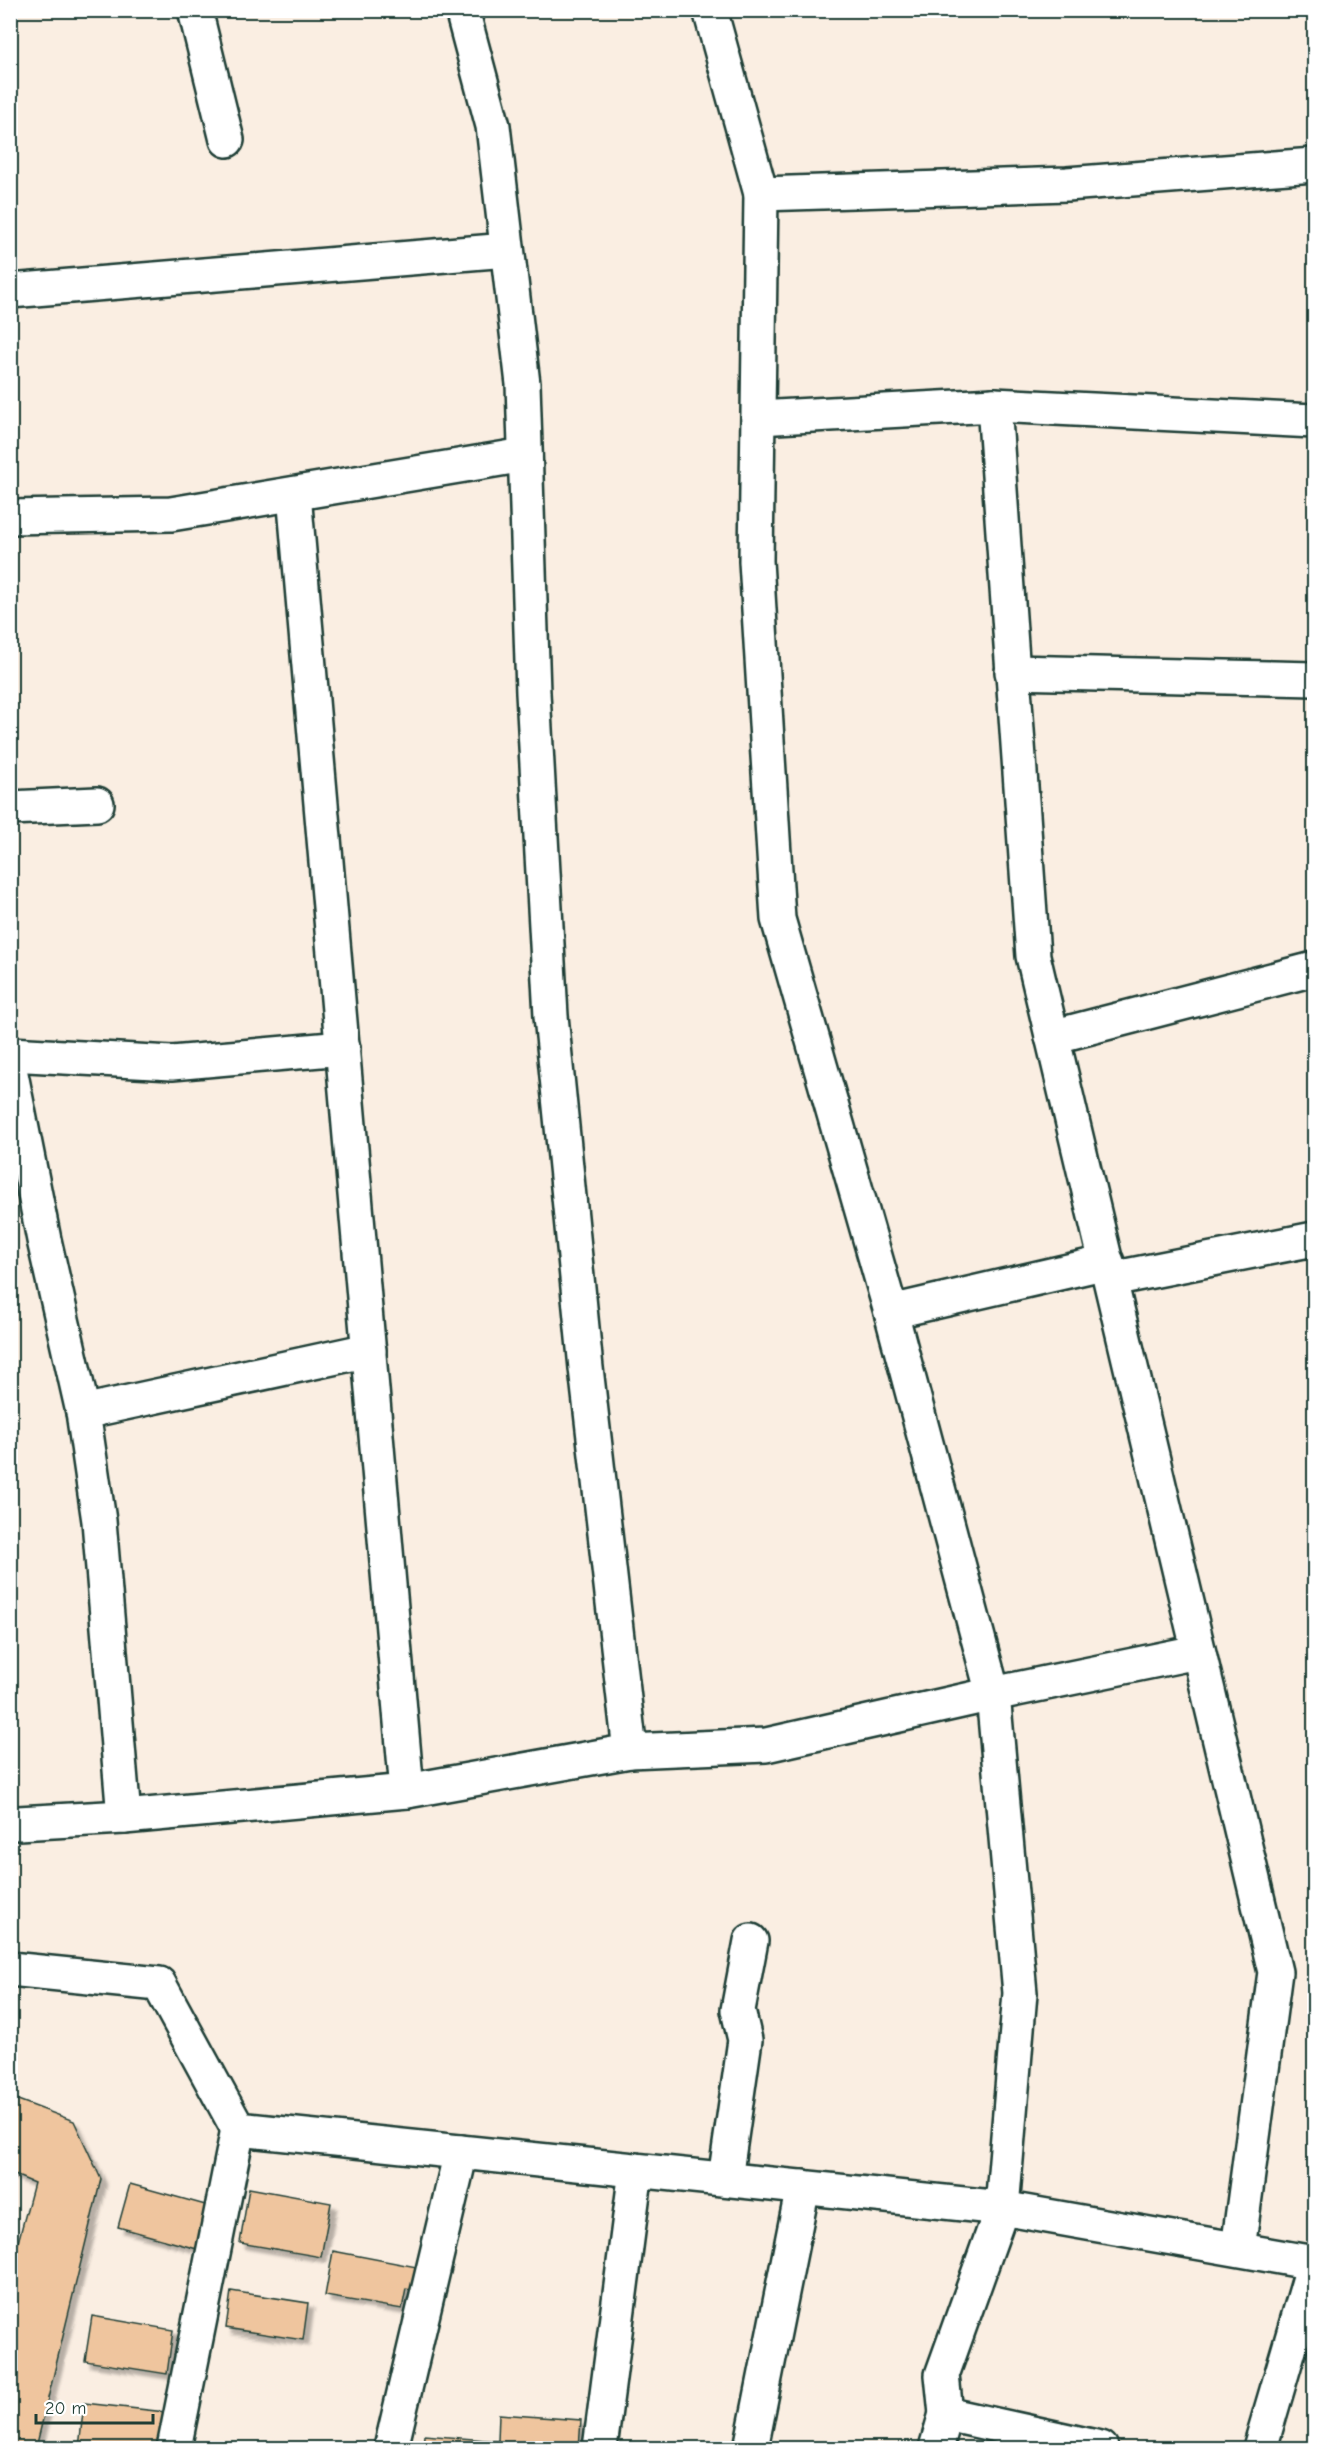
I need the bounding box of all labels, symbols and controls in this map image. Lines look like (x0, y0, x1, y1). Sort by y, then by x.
scale bar (36, 2387, 153, 2425)
text: 20 m (45, 2398, 86, 2419)

